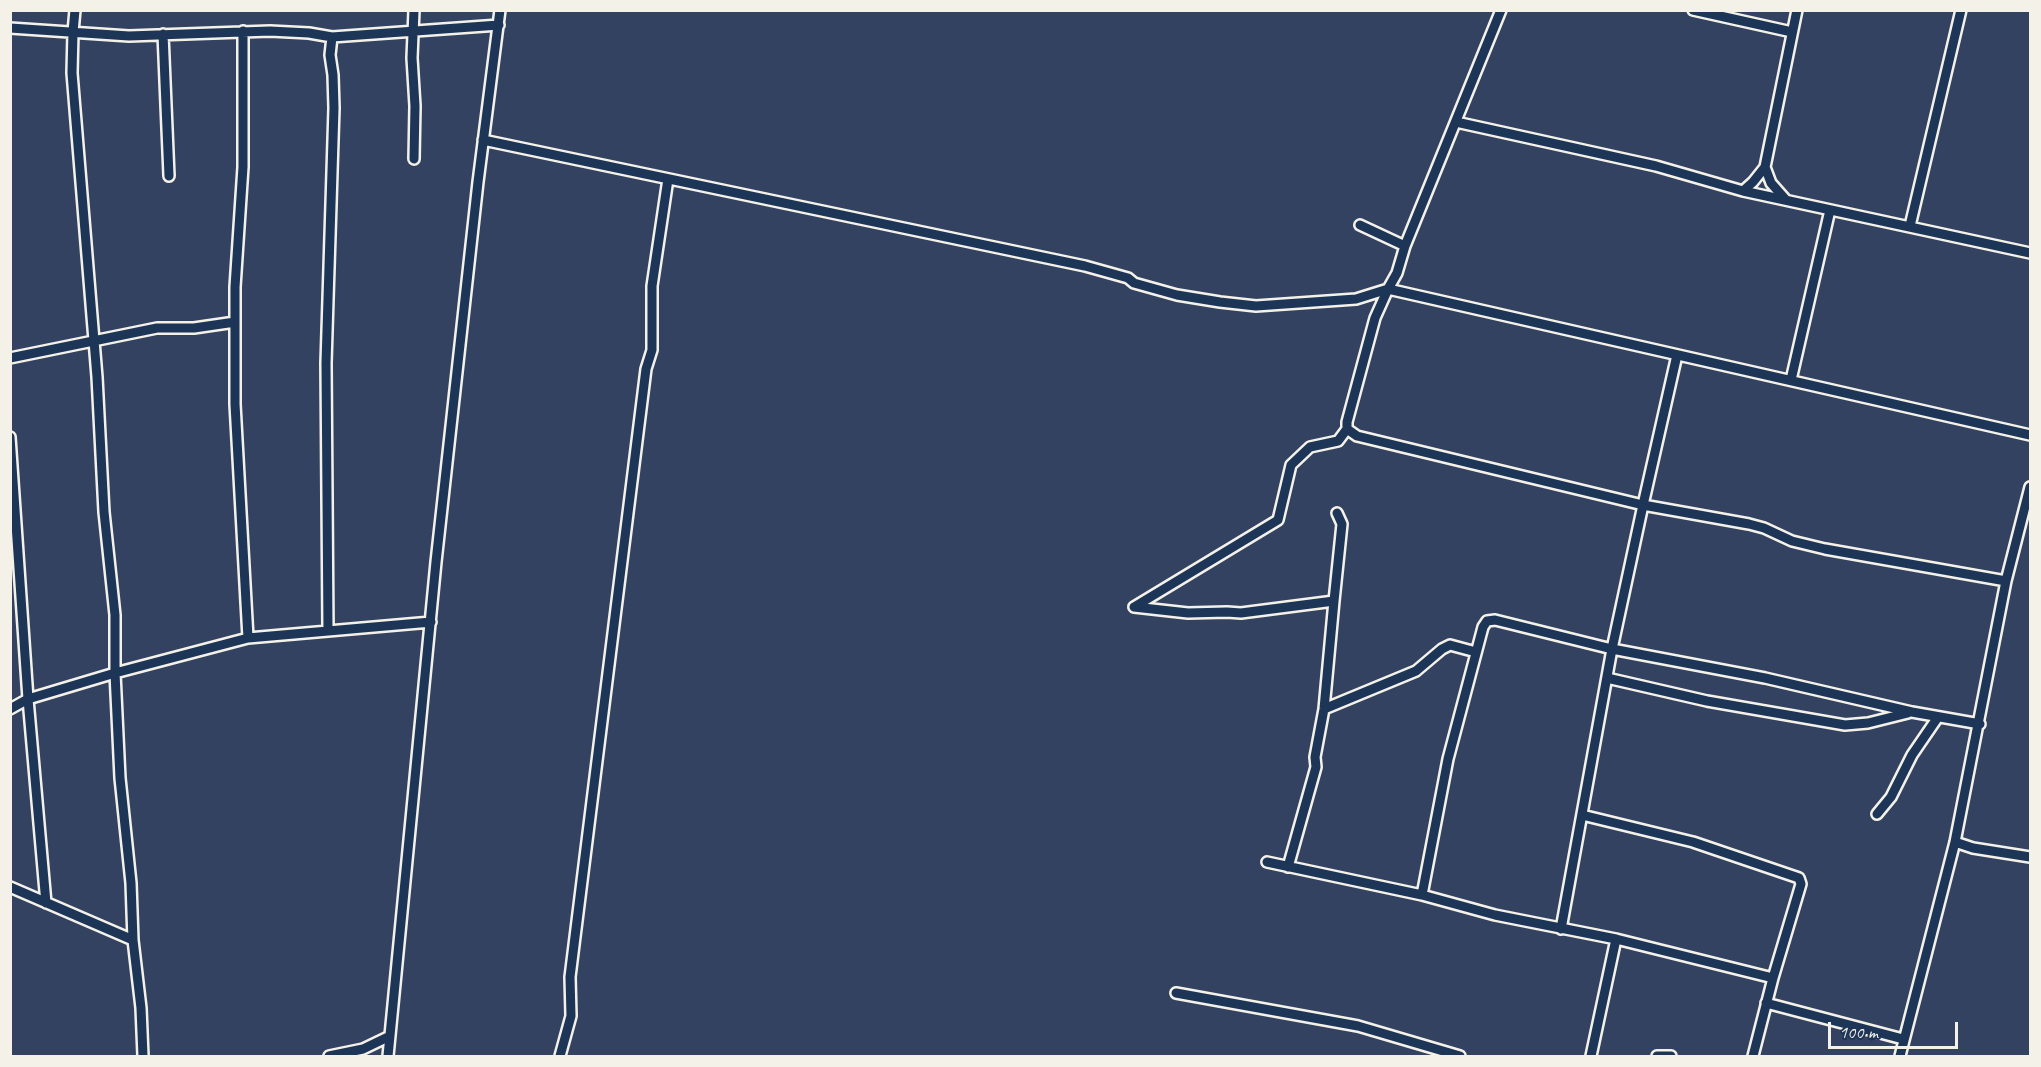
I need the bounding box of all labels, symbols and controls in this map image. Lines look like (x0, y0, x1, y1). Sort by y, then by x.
scale bar (1831, 1010, 1962, 1048)
text: 100 m (1839, 1021, 1878, 1043)

